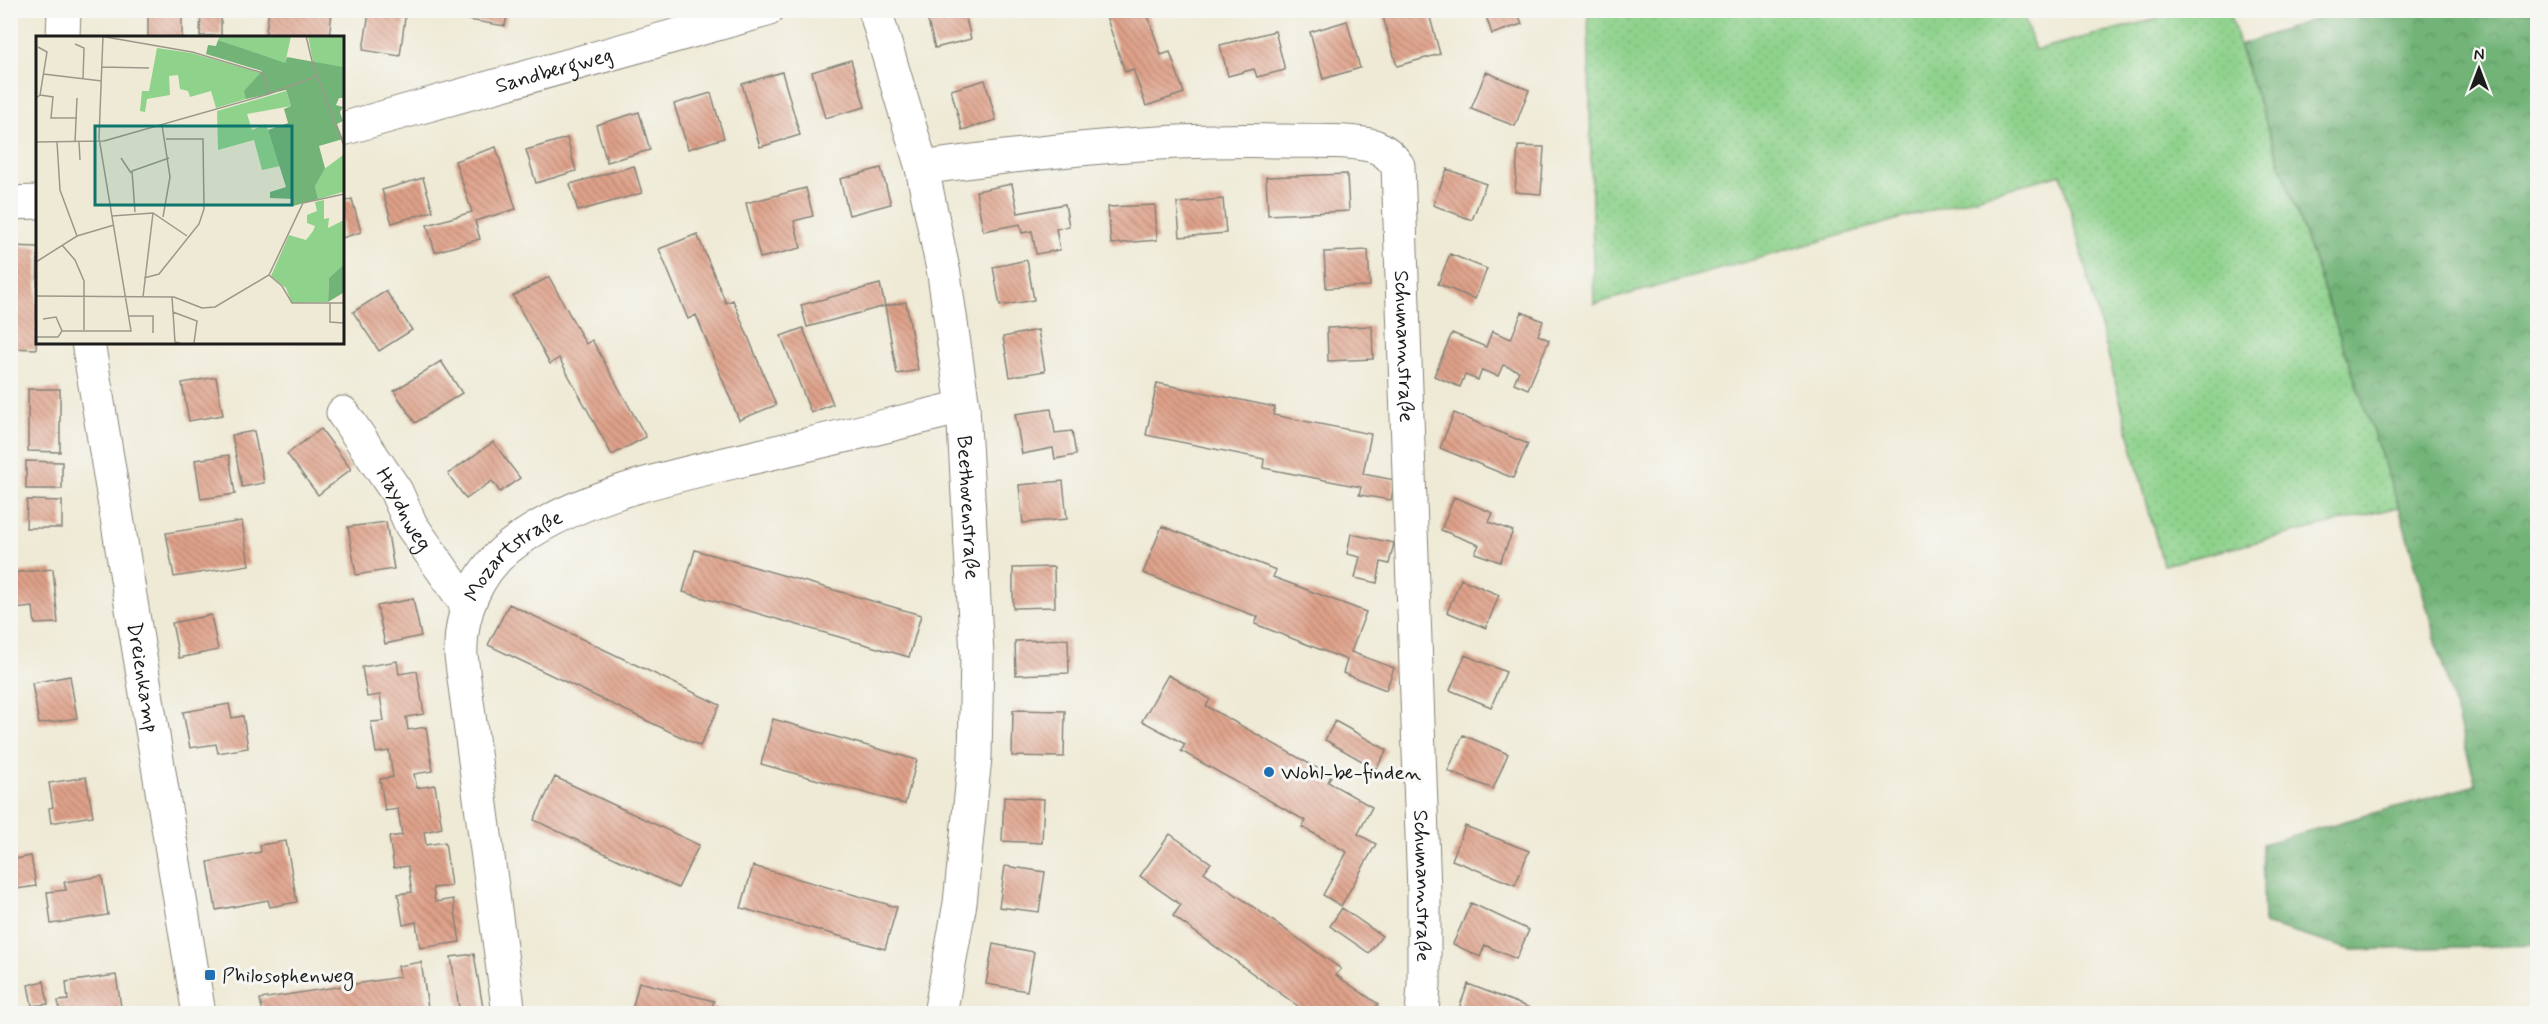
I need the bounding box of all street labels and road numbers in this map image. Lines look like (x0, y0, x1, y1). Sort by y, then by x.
street label: Sandbergweg (492, 41, 616, 100)
street label: Schumannstraße (1387, 270, 1420, 423)
street label: Beethovenstraße (950, 435, 986, 580)
street label: Haydnweg (369, 462, 438, 557)
street label: Mozartstraße (458, 504, 567, 606)
street label: Dreienkamp (120, 620, 165, 735)
street label: Schumannstraße (1406, 809, 1437, 962)

